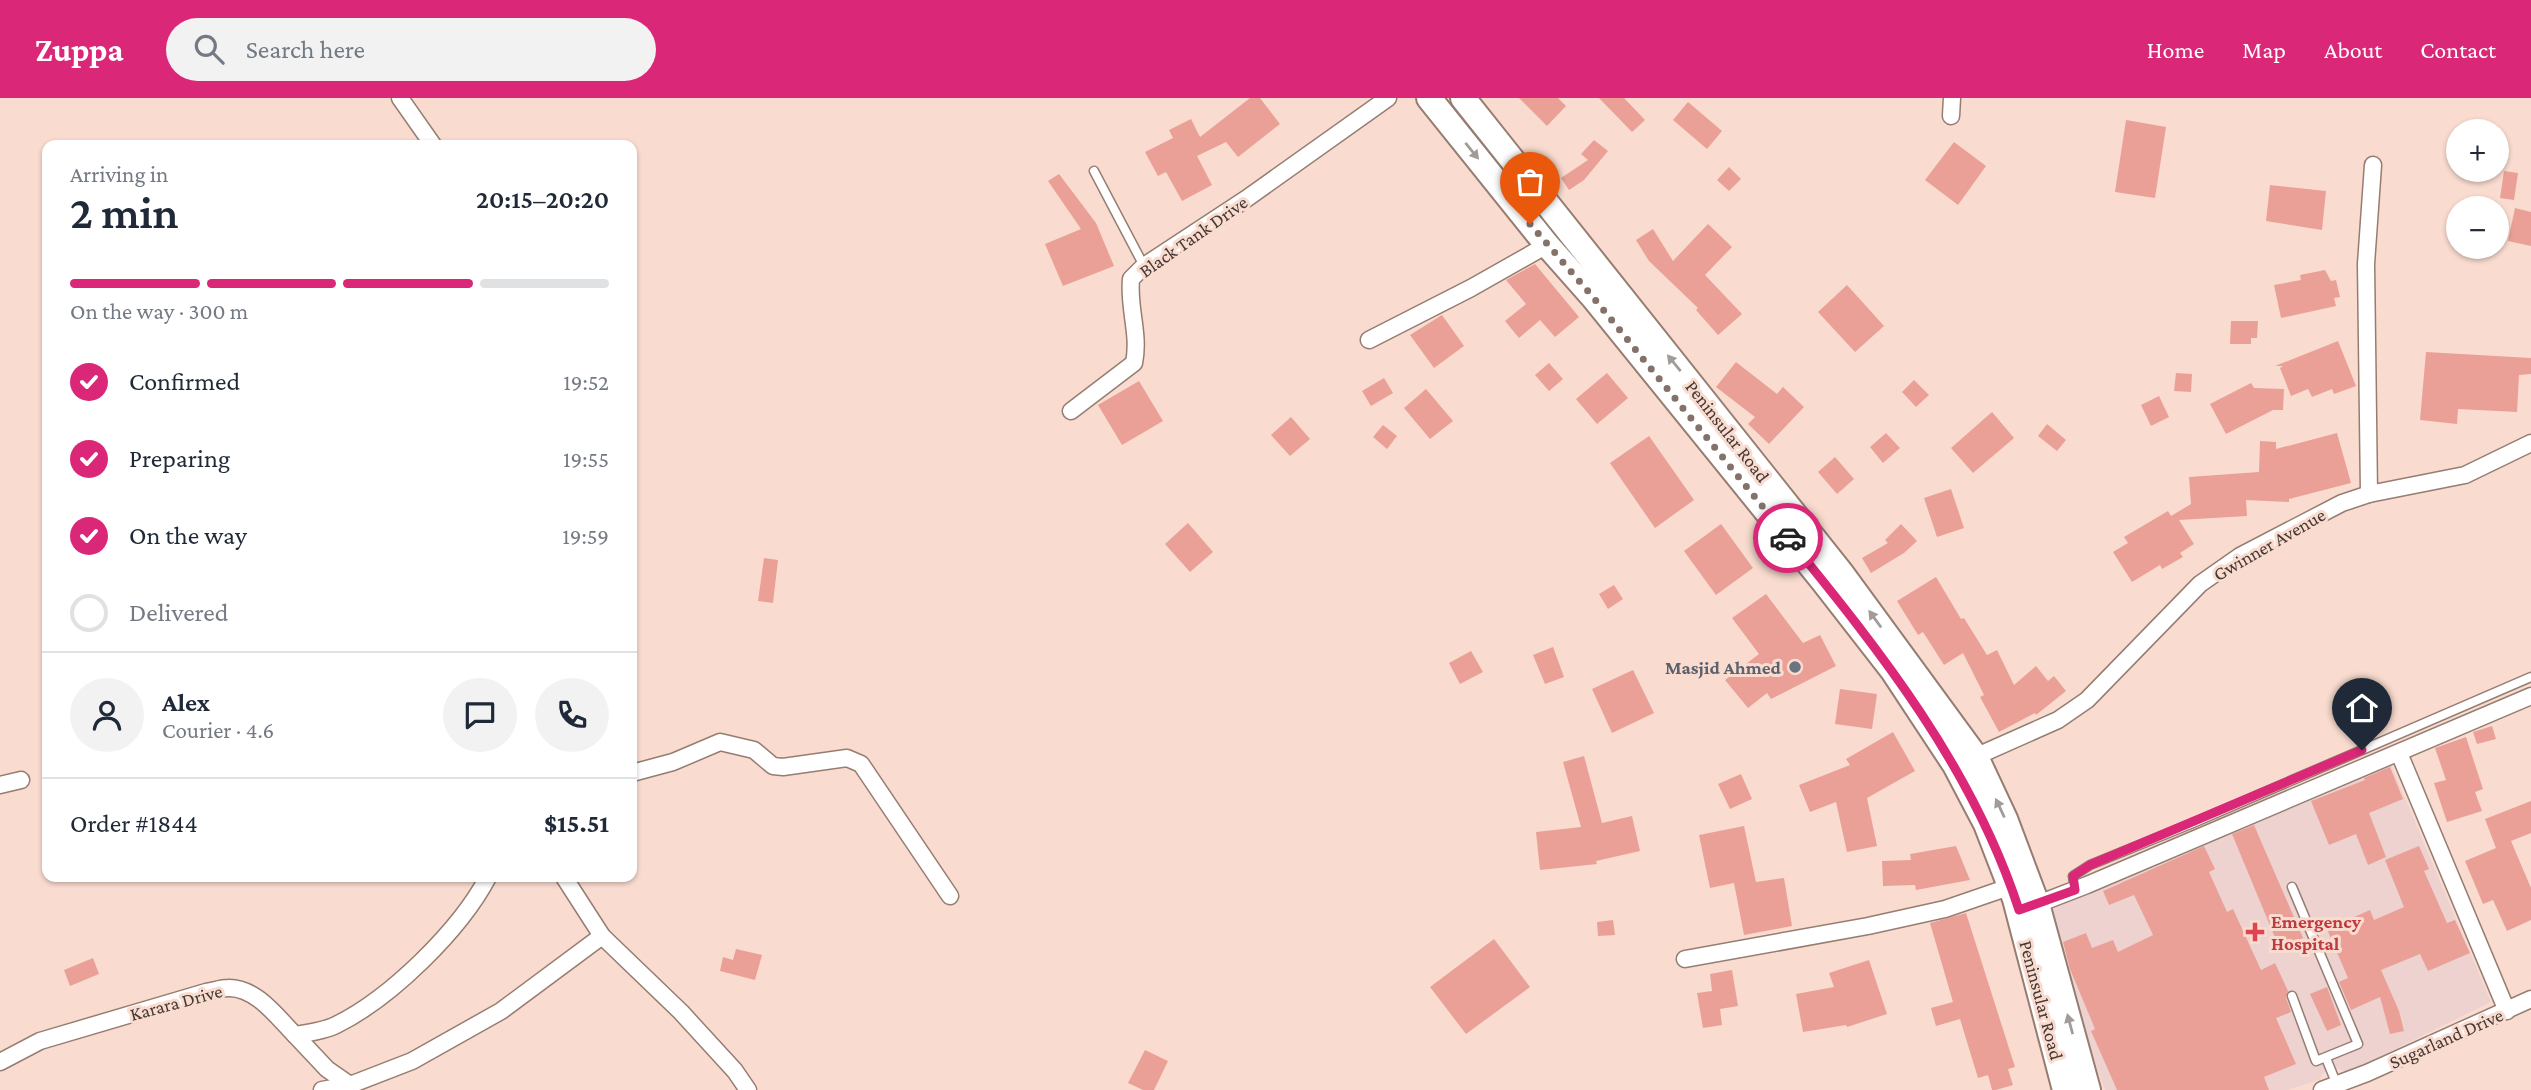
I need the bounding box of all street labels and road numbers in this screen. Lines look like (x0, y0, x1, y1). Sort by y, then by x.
street label: Black Tank Drive (1135, 191, 1251, 282)
street label: Peninsular Road (1681, 376, 1774, 486)
street label: Gwinner Avenue (2210, 504, 2329, 585)
street label: Peninsular Road (2015, 938, 2068, 1062)
street label: Karara Drive (128, 980, 225, 1025)
street label: Sugarland Drive (2386, 1004, 2506, 1073)

